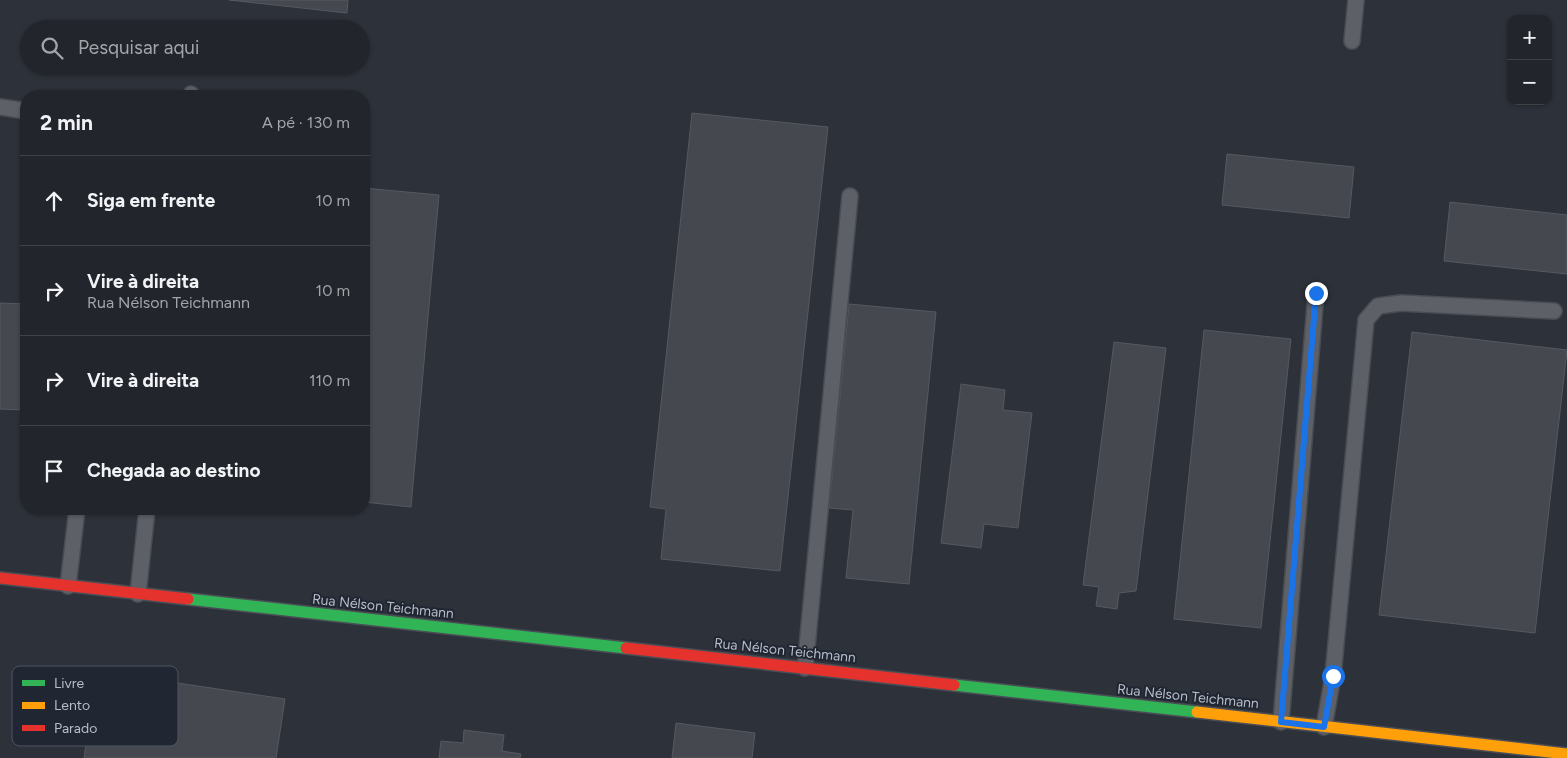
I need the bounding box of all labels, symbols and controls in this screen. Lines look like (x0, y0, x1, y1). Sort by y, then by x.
map controls (1507, 15, 1552, 105)
button: + (1507, 15, 1552, 60)
search box (20, 20, 370, 75)
icon: search (38, 34, 66, 62)
text: Pesquisar aqui (78, 36, 199, 59)
button: − (1507, 60, 1552, 105)
text: 2 min (40, 110, 93, 135)
text: A pé · 130 m (262, 113, 350, 132)
icon: ahead (40, 187, 68, 215)
text: Siga em frente (87, 189, 215, 212)
text: 10 m (316, 191, 350, 210)
text: Vire à direita (87, 270, 199, 293)
icon: right (40, 277, 68, 305)
text: 10 m (316, 281, 350, 300)
route end (1305, 282, 1328, 305)
text: Rua Nélson Teichmann (87, 293, 250, 312)
icon: right (40, 367, 68, 395)
text: Vire à direita (87, 369, 199, 392)
text: 110 m (309, 371, 350, 390)
icon: arrive (40, 457, 68, 485)
text: Chegada ao destino (87, 459, 260, 482)
street label: Rua Nélson Teichmann (311, 591, 455, 622)
street label: Rua Nélson Teichmann (713, 635, 857, 666)
route start (1322, 665, 1345, 688)
legend (12, 666, 178, 746)
text: Livre (54, 675, 85, 692)
street label: Rua Nélson Teichmann (1116, 681, 1260, 712)
text: Lento (54, 697, 90, 714)
text: Parado (54, 720, 97, 737)

